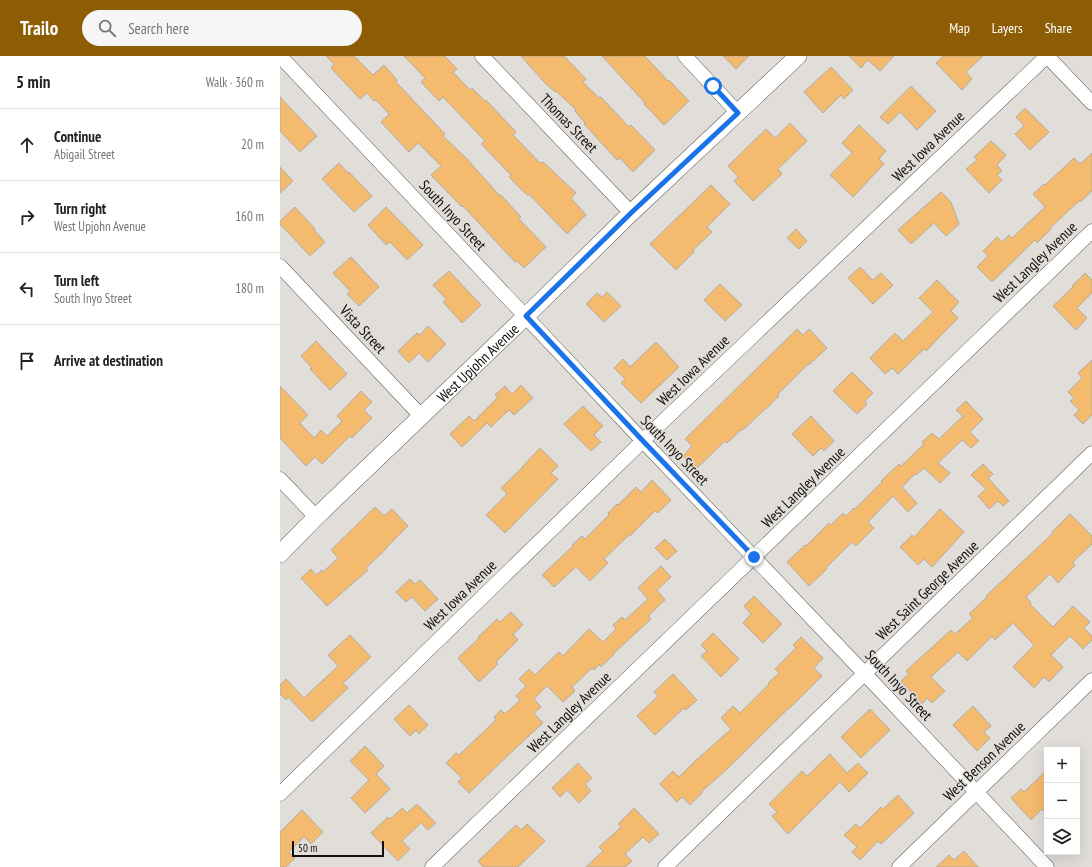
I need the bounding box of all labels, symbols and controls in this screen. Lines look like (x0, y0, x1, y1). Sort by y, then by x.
search box (82, 10, 362, 46)
text: Trailo (20, 16, 58, 40)
icon: search (96, 17, 118, 39)
text: Search here (128, 19, 189, 38)
text: Map (949, 19, 970, 37)
text: Layers (992, 19, 1023, 37)
text: Share (1045, 19, 1072, 37)
text: 5 min (16, 71, 50, 93)
text: Walk · 360 m (206, 74, 264, 91)
route start (704, 77, 722, 95)
street label: Thomas Street (536, 89, 602, 157)
street label: West Iowa Avenue (888, 107, 968, 185)
text: Continue (54, 127, 101, 146)
icon: ahead (16, 134, 38, 156)
text: 20 m (241, 136, 264, 153)
text: Abigail Street (54, 146, 115, 163)
street label: South Inyo Street (415, 176, 491, 254)
text: Turn right (54, 199, 106, 218)
icon: right (16, 206, 38, 228)
text: 160 m (235, 208, 264, 225)
street label: West Langley Avenue (989, 217, 1081, 307)
text: West Upjohn Avenue (54, 218, 146, 235)
text: Turn left (54, 271, 99, 290)
icon: left (16, 278, 38, 300)
text: 180 m (235, 280, 264, 297)
text: South Inyo Street (54, 290, 132, 307)
street label: Vista Street (335, 300, 390, 357)
street label: West Upjohn Avenue (432, 319, 522, 406)
street label: West Iowa Avenue (653, 331, 733, 409)
icon: arrive (16, 350, 38, 372)
text: Arrive at destination (54, 351, 163, 370)
street label: South Inyo Street (637, 411, 713, 489)
street label: West Langley Avenue (757, 442, 849, 532)
street label: West Saint George Avenue (872, 536, 982, 644)
route end (745, 548, 763, 566)
street label: West Iowa Avenue (420, 556, 500, 634)
street label: South Inyo Street (861, 646, 937, 724)
street label: West Langley Avenue (523, 667, 615, 757)
street label: West Benson Avenue (939, 717, 1029, 805)
map controls (1044, 747, 1080, 855)
button: + (1044, 747, 1080, 783)
button: − (1044, 783, 1080, 819)
button: layers (1044, 819, 1080, 855)
scale bar (292, 839, 384, 858)
text: 50 m (298, 841, 317, 855)

